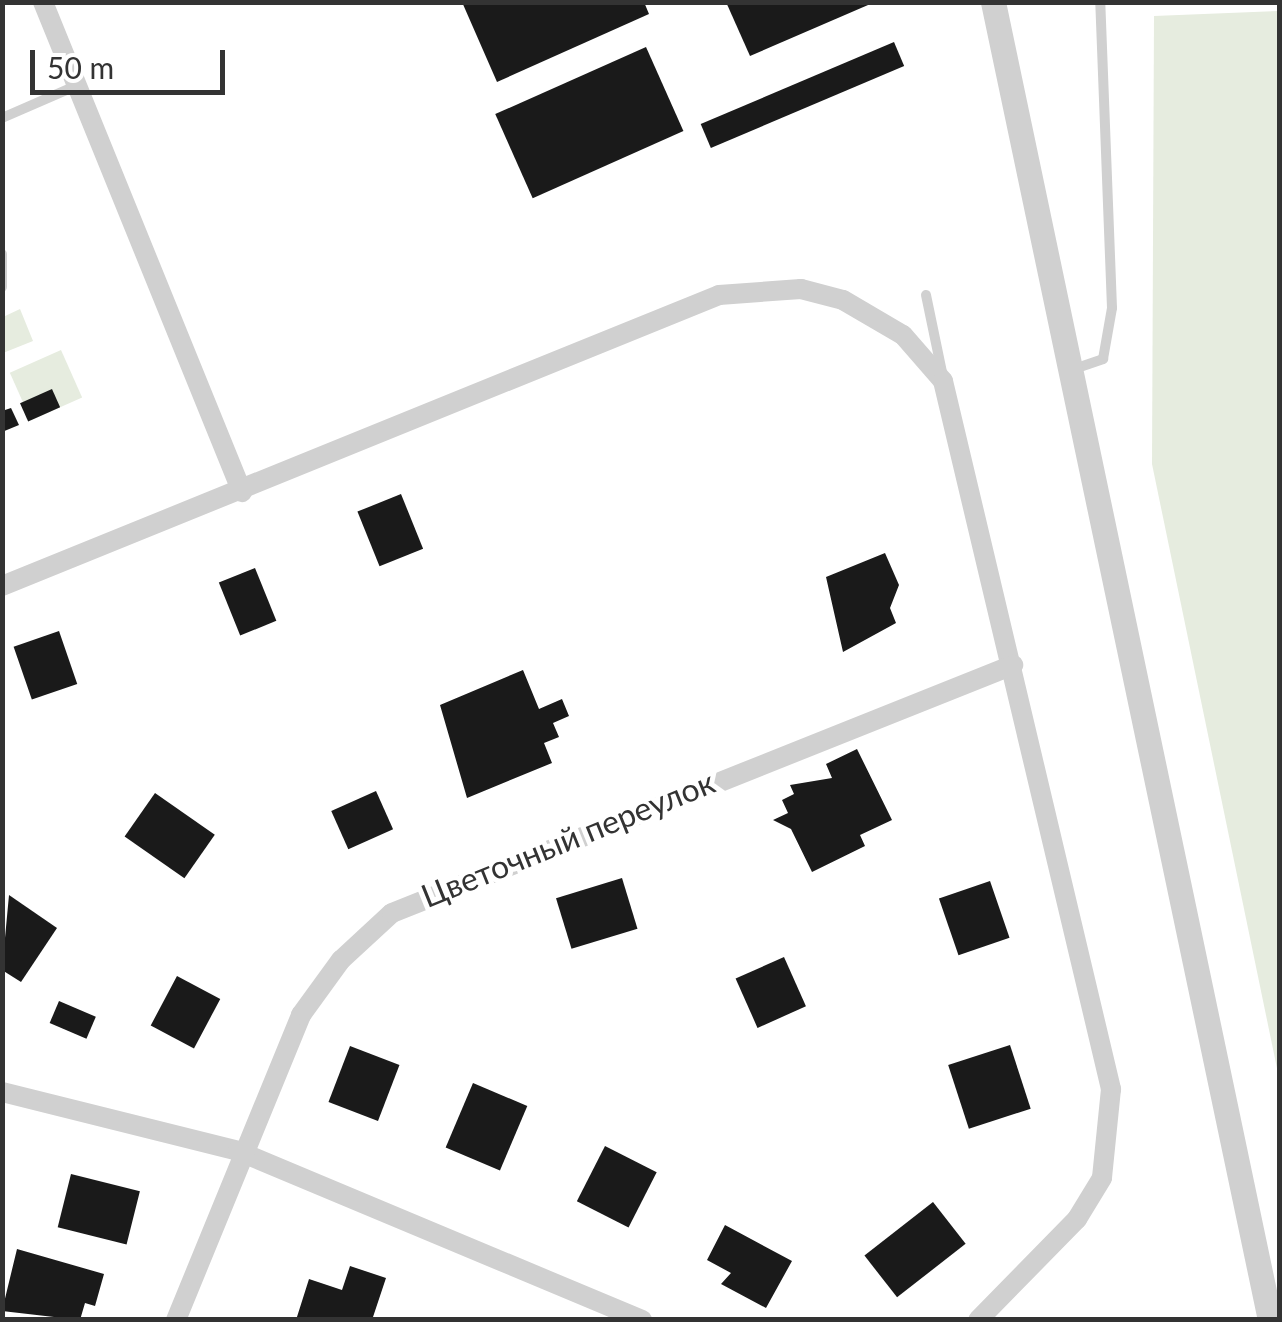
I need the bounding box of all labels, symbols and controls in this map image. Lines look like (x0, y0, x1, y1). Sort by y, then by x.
scale bar (35, 30, 230, 92)
text: 50 m (47, 49, 114, 85)
street label: Цветочный переулок (416, 763, 720, 915)

